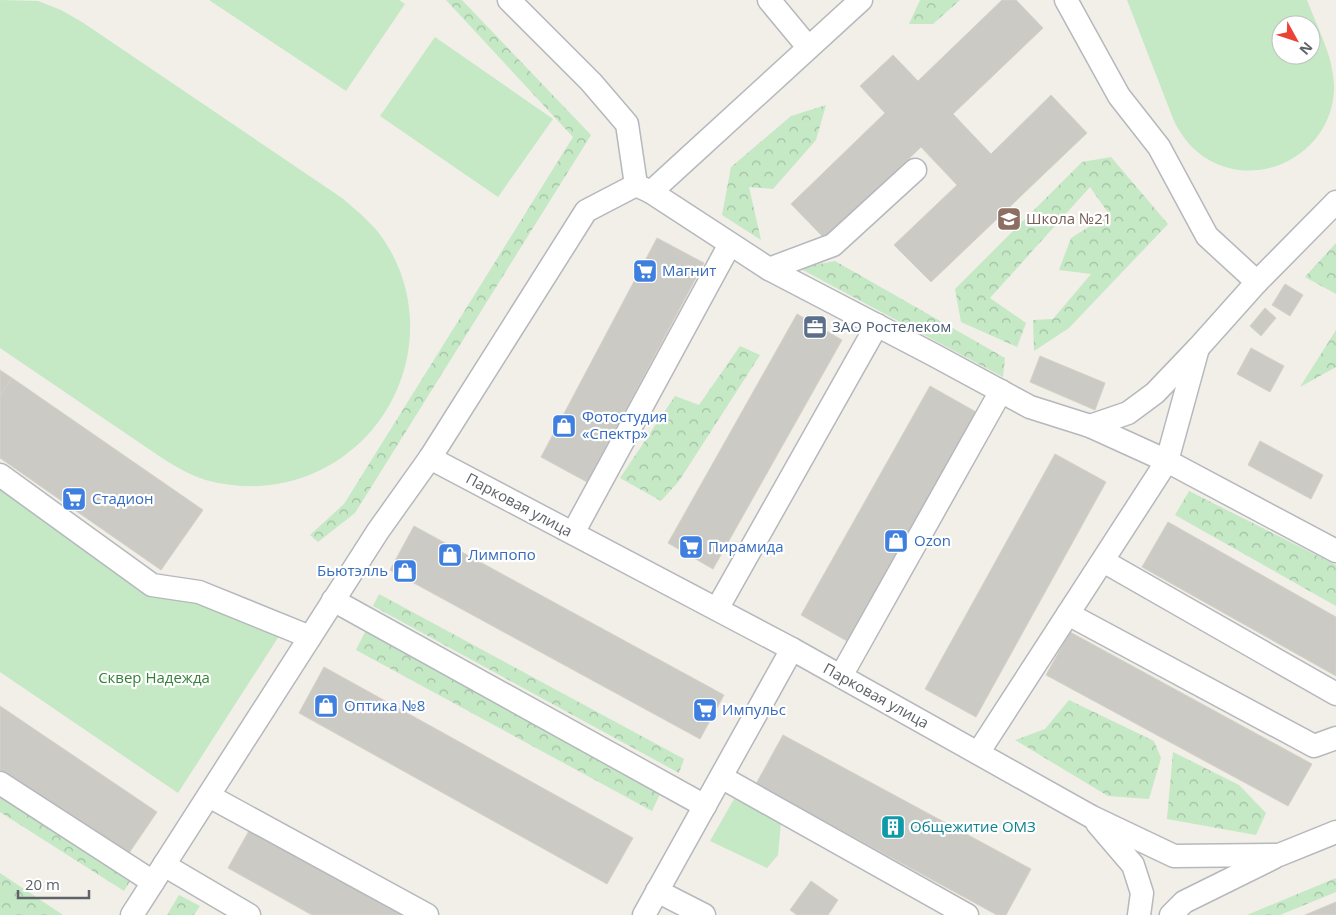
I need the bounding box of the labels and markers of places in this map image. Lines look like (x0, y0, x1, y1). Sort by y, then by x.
school or university icon: Школа №21 (996, 206, 1022, 232)
place label: Школа №21 (1026, 208, 1112, 228)
supermarket icon: Магнит (632, 258, 658, 284)
place label: Магнит (662, 260, 716, 280)
office icon: ЗАО Ростелеком (802, 314, 828, 340)
place label: ЗАО Ростелеком (832, 316, 951, 336)
place label: Фотостудия «Спектр» (582, 406, 667, 443)
shop icon: Фотостудия «Спектр» (551, 413, 577, 439)
supermarket icon: Стадион (61, 486, 87, 512)
place label: Стадион (92, 488, 154, 508)
shop icon: Ozon (883, 528, 909, 554)
place label: Ozon (914, 530, 951, 550)
supermarket icon: Пирамида (678, 534, 704, 560)
place label: Пирамида (708, 536, 783, 556)
shop icon: Лимпопо (437, 542, 463, 568)
place label: Лимпопо (468, 544, 536, 564)
shop icon: Бьютэлль (392, 558, 418, 584)
place label: Бьютэлль (317, 560, 388, 580)
shop icon: Оптика №8 (313, 693, 339, 719)
place label: Оптика №8 (344, 695, 425, 715)
supermarket icon: Импульс (692, 697, 718, 723)
place label: Импульс (722, 699, 786, 719)
building icon: Общежитие ОМЗ (880, 814, 906, 840)
place label: Общежитие ОМЗ (910, 816, 1036, 836)

